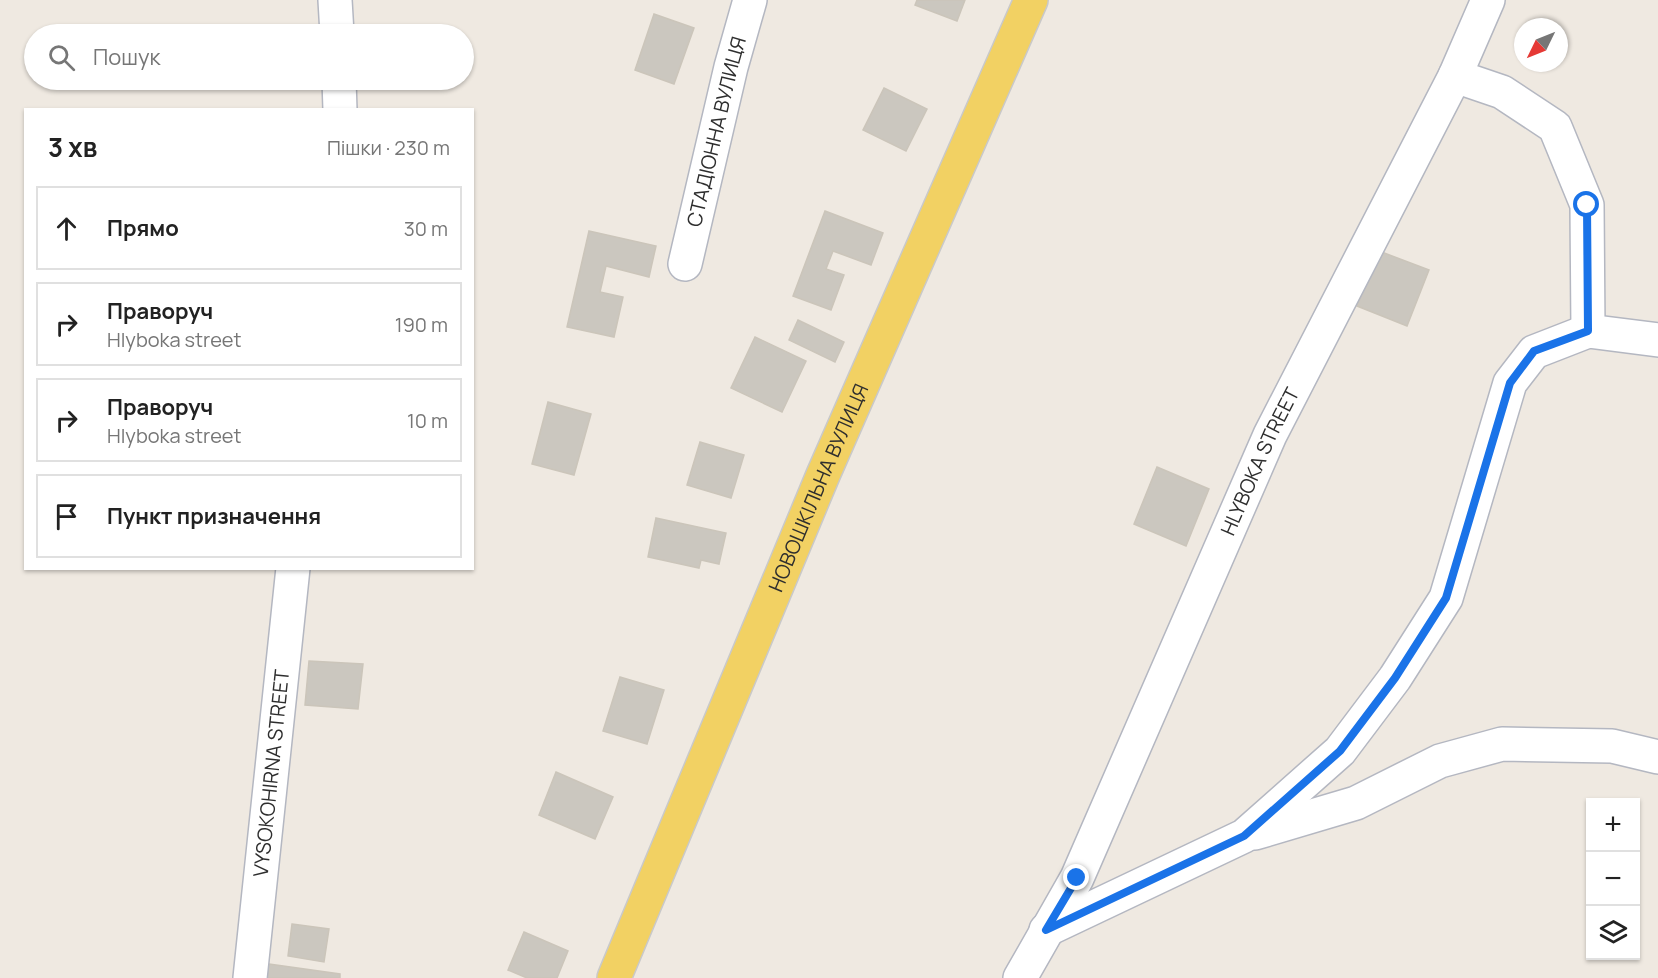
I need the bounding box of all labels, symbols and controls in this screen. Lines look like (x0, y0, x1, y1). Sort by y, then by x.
north arrow (1514, 18, 1568, 72)
search box (24, 24, 474, 90)
street label: СТАДІОННА ВУЛИЦЯ (680, 33, 752, 229)
icon: search (45, 41, 78, 74)
text: Пошук (93, 42, 160, 72)
text: 3 хв (48, 129, 97, 165)
text: Пішки · 230 m (327, 134, 450, 161)
route start (1573, 191, 1599, 217)
icon: ahead (50, 212, 83, 245)
text: Прямо (107, 213, 179, 243)
text: 30 m (404, 215, 448, 242)
text: Праворуч (107, 296, 213, 326)
icon: right (50, 308, 83, 341)
text: 190 m (395, 311, 448, 338)
text: Hlyboka street (107, 326, 242, 353)
street label: НОВОШКІЛЬНА ВУЛИЦЯ (762, 379, 874, 596)
street label: HLYBOKA STREET (1214, 383, 1305, 539)
text: Праворуч (107, 392, 213, 422)
icon: right (50, 404, 83, 437)
text: 10 m (407, 407, 448, 434)
text: Hlyboka street (107, 422, 242, 449)
icon: arrive (50, 500, 83, 533)
text: Пункт призначення (107, 501, 321, 531)
street label: VYSOKOHIRNA STREET (247, 668, 295, 878)
map controls (1586, 798, 1640, 960)
button: + (1586, 798, 1640, 852)
button: − (1586, 852, 1640, 906)
route end (1063, 864, 1089, 890)
button: layers (1586, 906, 1640, 960)

